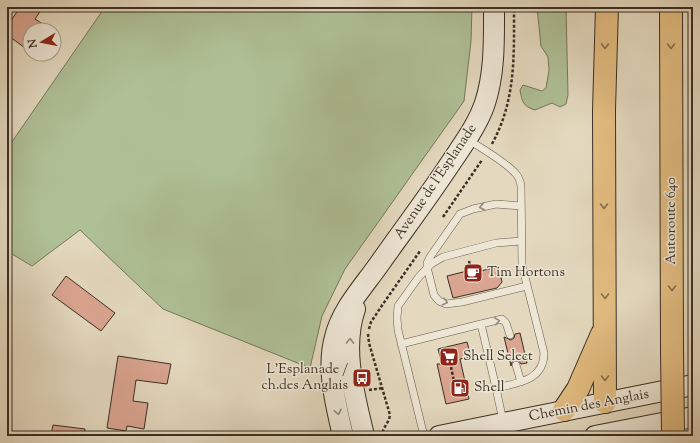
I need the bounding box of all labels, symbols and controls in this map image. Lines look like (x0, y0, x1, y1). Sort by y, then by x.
north arrow (22, 22, 62, 62)
text: N (24, 38, 42, 50)
one-way arrow (601, 43, 610, 49)
one-way arrow (667, 43, 675, 49)
street label: Avenue de l'Esplanade (390, 120, 482, 244)
street label: Autoroute 640 (662, 177, 682, 265)
one-way arrow (479, 202, 486, 210)
one-way arrow (600, 203, 608, 209)
cafe icon: Tim Hortons (462, 262, 484, 284)
place label: Tim Hortons (487, 263, 565, 283)
one-way arrow (668, 285, 676, 291)
one-way arrow (601, 293, 609, 299)
one-way arrow (441, 298, 448, 306)
one-way arrow (493, 317, 500, 326)
one-way arrow (346, 338, 354, 344)
supermarket icon: Shell Select (438, 346, 460, 368)
place label: Shell Select (463, 347, 533, 367)
place label: L'Esplanade / ch.des Anglais (261, 360, 348, 396)
bus stop icon: L'Esplanade / ch.des Anglais (351, 367, 373, 389)
one-way arrow (601, 375, 609, 381)
fuel station icon: Shell (449, 377, 471, 399)
place label: Shell (474, 378, 505, 398)
street label: Chemin des Anglais (527, 385, 651, 427)
one-way arrow (333, 409, 342, 415)

